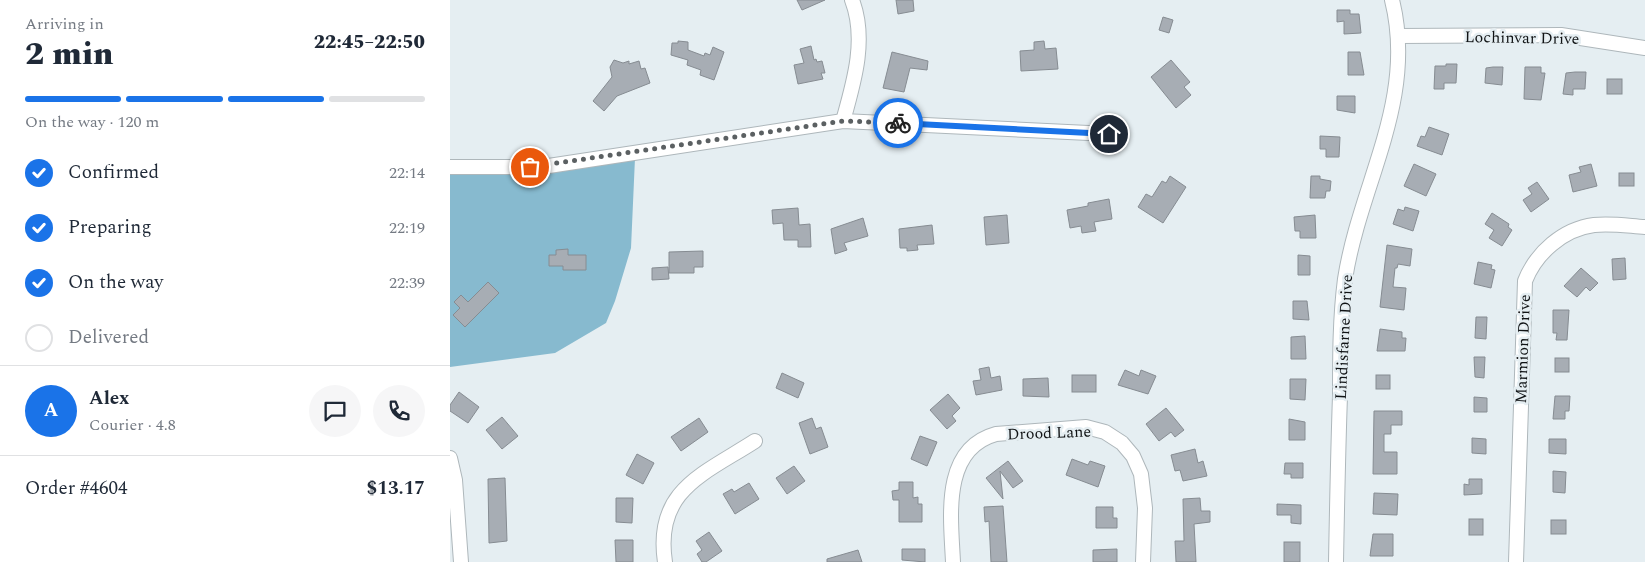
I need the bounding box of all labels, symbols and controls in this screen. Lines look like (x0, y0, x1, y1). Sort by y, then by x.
text: Arriving in (25, 12, 104, 36)
street label: Lochinvar Drive (1464, 25, 1580, 51)
text: 22:45–22:50 (314, 28, 425, 57)
text: 2 min (25, 30, 113, 79)
courier (873, 98, 923, 148)
icon: bike (884, 109, 912, 137)
text: On the way · 120 m (25, 110, 159, 134)
pin (1088, 113, 1130, 155)
icon: home (1095, 120, 1123, 148)
pin (509, 146, 551, 188)
icon: bag (516, 153, 544, 181)
text: Confirmed (68, 158, 159, 187)
icon: check (25, 159, 53, 187)
text: 22:14 (389, 161, 425, 185)
text: Preparing (68, 213, 152, 242)
icon: check (25, 214, 53, 242)
text: 22:19 (389, 216, 425, 240)
text: On the way (68, 268, 164, 297)
icon: check (25, 269, 53, 297)
text: 22:39 (389, 271, 425, 295)
street label: Lindisfarne Drive (1329, 274, 1359, 400)
street label: Marmion Drive (1509, 294, 1537, 404)
text: Delivered (68, 323, 149, 352)
text: Alex (89, 384, 130, 413)
button: chat (309, 385, 361, 437)
button: phone (373, 385, 425, 437)
text: A (44, 396, 58, 425)
text: Courier · 4.8 (89, 413, 176, 437)
street label: Drood Lane (1007, 420, 1091, 446)
text: Order #4604 (25, 474, 128, 503)
text: $13.17 (367, 474, 425, 503)

